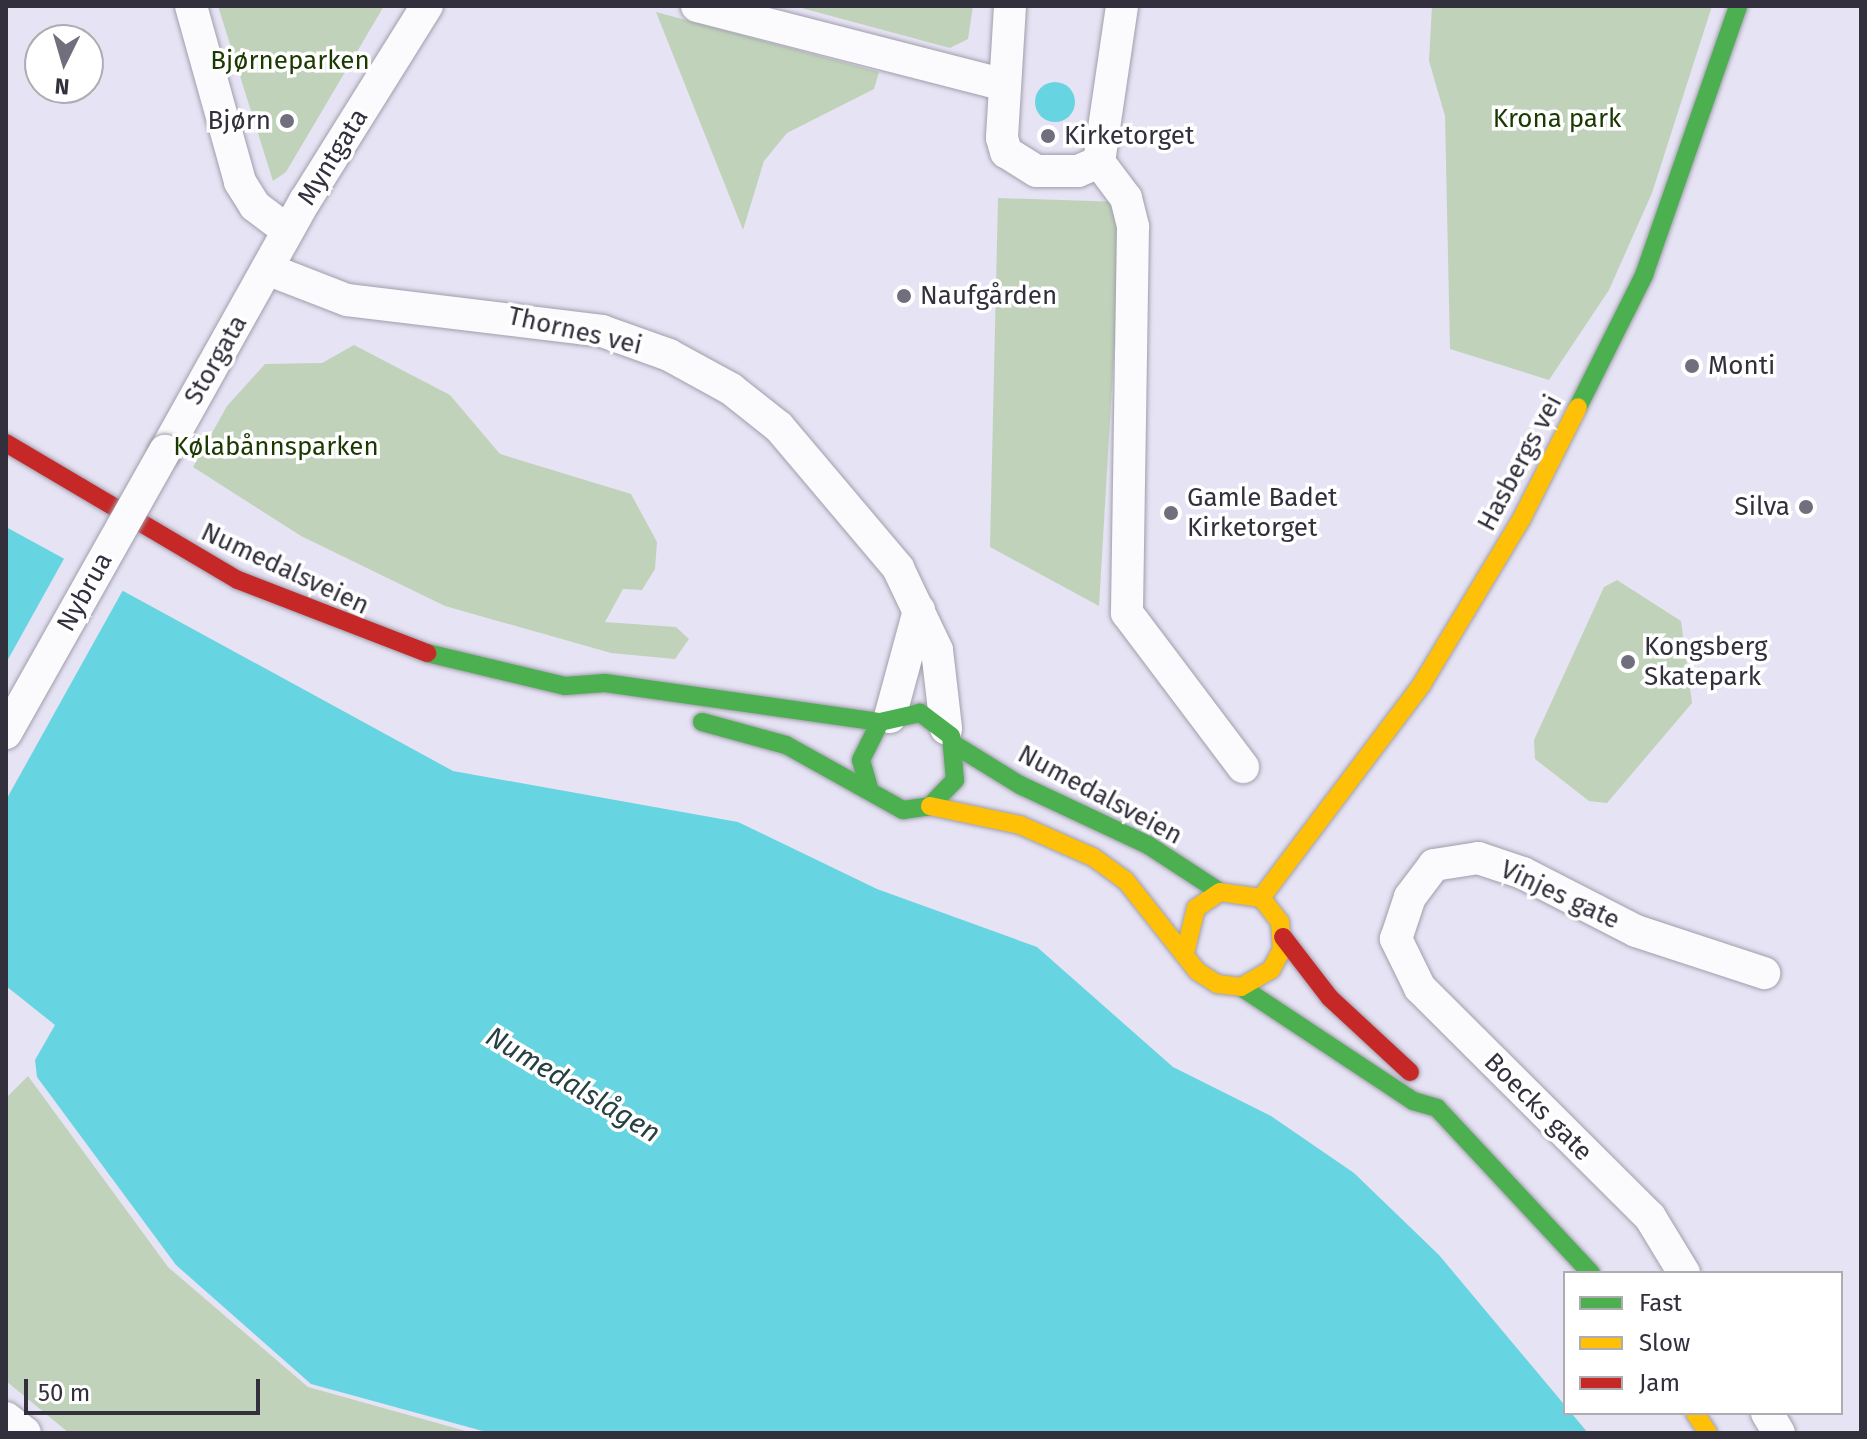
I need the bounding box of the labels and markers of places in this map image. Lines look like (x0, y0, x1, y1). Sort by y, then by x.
place label: Bjørn (207, 105, 271, 137)
marker: Bjørn (278, 112, 296, 130)
place label: Kirketorget (1064, 120, 1194, 152)
marker: Kirketorget (1039, 127, 1057, 145)
place label: Naufgården (920, 280, 1057, 312)
marker: Naufgården (895, 287, 913, 305)
place label: Monti (1708, 350, 1775, 382)
marker: Monti (1683, 357, 1701, 375)
place label: Gamle Badet Kirketorget (1187, 482, 1337, 544)
place label: Silva (1735, 491, 1790, 523)
marker: Silva (1797, 498, 1815, 516)
marker: Gamle Badet Kirketorget (1162, 504, 1180, 522)
place label: Kongsberg Skatepark (1644, 631, 1768, 692)
marker: Kongsberg Skatepark (1619, 653, 1637, 671)

